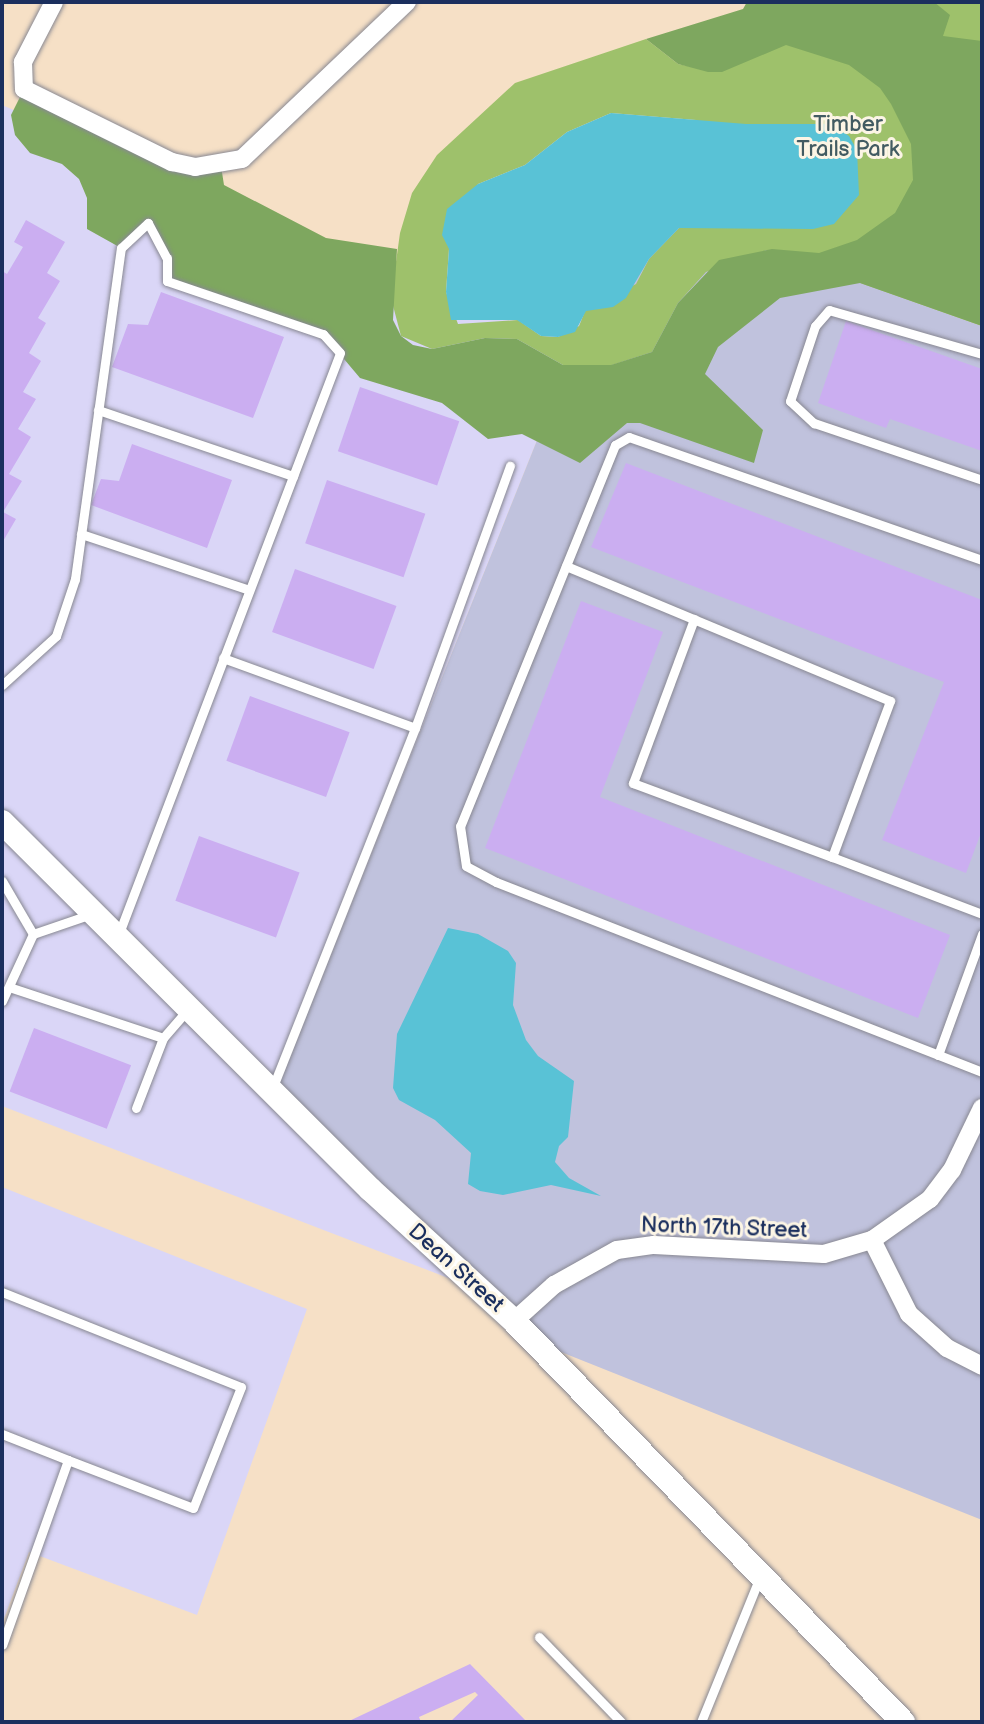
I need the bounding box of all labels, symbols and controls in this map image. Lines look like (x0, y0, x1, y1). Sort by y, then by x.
park label: Timber Trails Park (796, 111, 900, 162)
street label: North 17th Street (640, 1212, 808, 1244)
street label: Dean Street (403, 1218, 509, 1318)

